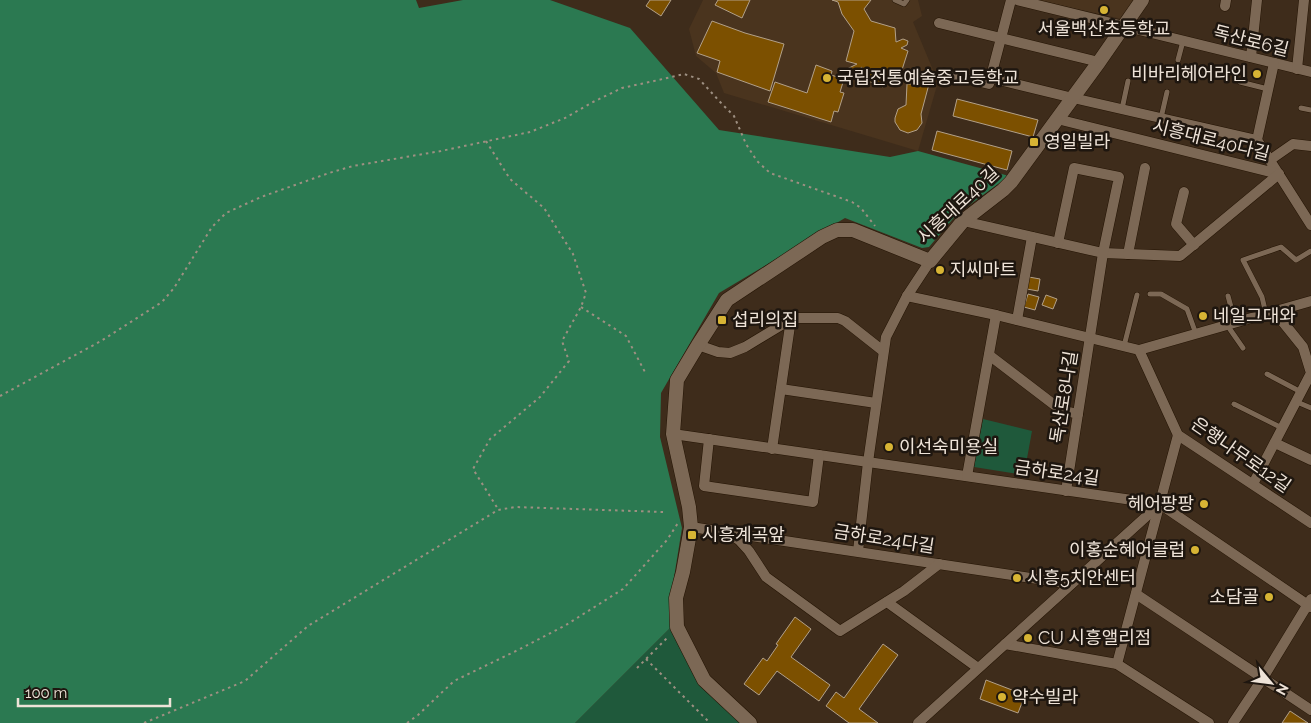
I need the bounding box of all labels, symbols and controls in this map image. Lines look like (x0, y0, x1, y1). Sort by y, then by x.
marker: 서울백산초등학교 (1098, 4, 1110, 16)
place label: 서울백산초등학교 (1038, 18, 1170, 39)
street label: 독산로6길 (1211, 21, 1291, 60)
place label: 비바리헤어라인 (1131, 63, 1247, 84)
place label: 국립전통예술중고등학교 (837, 67, 1019, 88)
marker: 비바리헤어라인 (1251, 68, 1263, 80)
marker: 국립전통예술중고등학교 (821, 72, 833, 84)
street label: 시흥대로40다길 (1150, 115, 1272, 164)
place label: 영일빌라 (1044, 131, 1111, 152)
marker: 영일빌라 (1028, 136, 1040, 148)
street label: 시흥대로40길 (913, 162, 1003, 248)
place label: 지씨마트 (950, 259, 1016, 280)
marker: 지씨마트 (934, 264, 946, 276)
place label: 네일그대와 (1213, 305, 1296, 326)
place label: 섭리의집 (732, 309, 798, 330)
marker: 네일그대와 (1197, 310, 1209, 322)
marker: 섭리의집 (716, 314, 728, 326)
street label: 독산로8나길 (1046, 349, 1081, 445)
street label: 은행나무로12길 (1188, 413, 1295, 497)
place label: 이선숙미용실 (899, 436, 998, 457)
marker: 이선숙미용실 (883, 441, 895, 453)
street label: 금하로24길 (1013, 456, 1101, 489)
place label: 헤어팡팡 (1128, 493, 1194, 514)
marker: 헤어팡팡 (1198, 498, 1210, 510)
street label: 금하로24다길 (832, 520, 936, 557)
place label: 시흥계곡앞 (702, 524, 785, 545)
marker: 시흥계곡앞 (686, 529, 698, 541)
place label: 이홍순혜어클럽 (1069, 539, 1185, 560)
marker: 이홍순혜어클럽 (1189, 544, 1201, 556)
place label: 시흥5치안센터 (1027, 567, 1136, 588)
marker: 시흥5치안센터 (1011, 572, 1023, 584)
place label: 소담골 (1209, 586, 1259, 607)
marker: 소담골 (1263, 591, 1275, 603)
place label: CU 시흥앨리점 (1038, 627, 1151, 648)
marker: CU 시흥앨리점 (1022, 632, 1034, 644)
north arrow (1246, 658, 1296, 708)
scale bar (18, 676, 170, 708)
text: N (1273, 681, 1292, 698)
text: 100 m (25, 684, 67, 702)
place label: 약수빌라 (1012, 686, 1079, 707)
marker: 약수빌라 (996, 691, 1008, 703)

